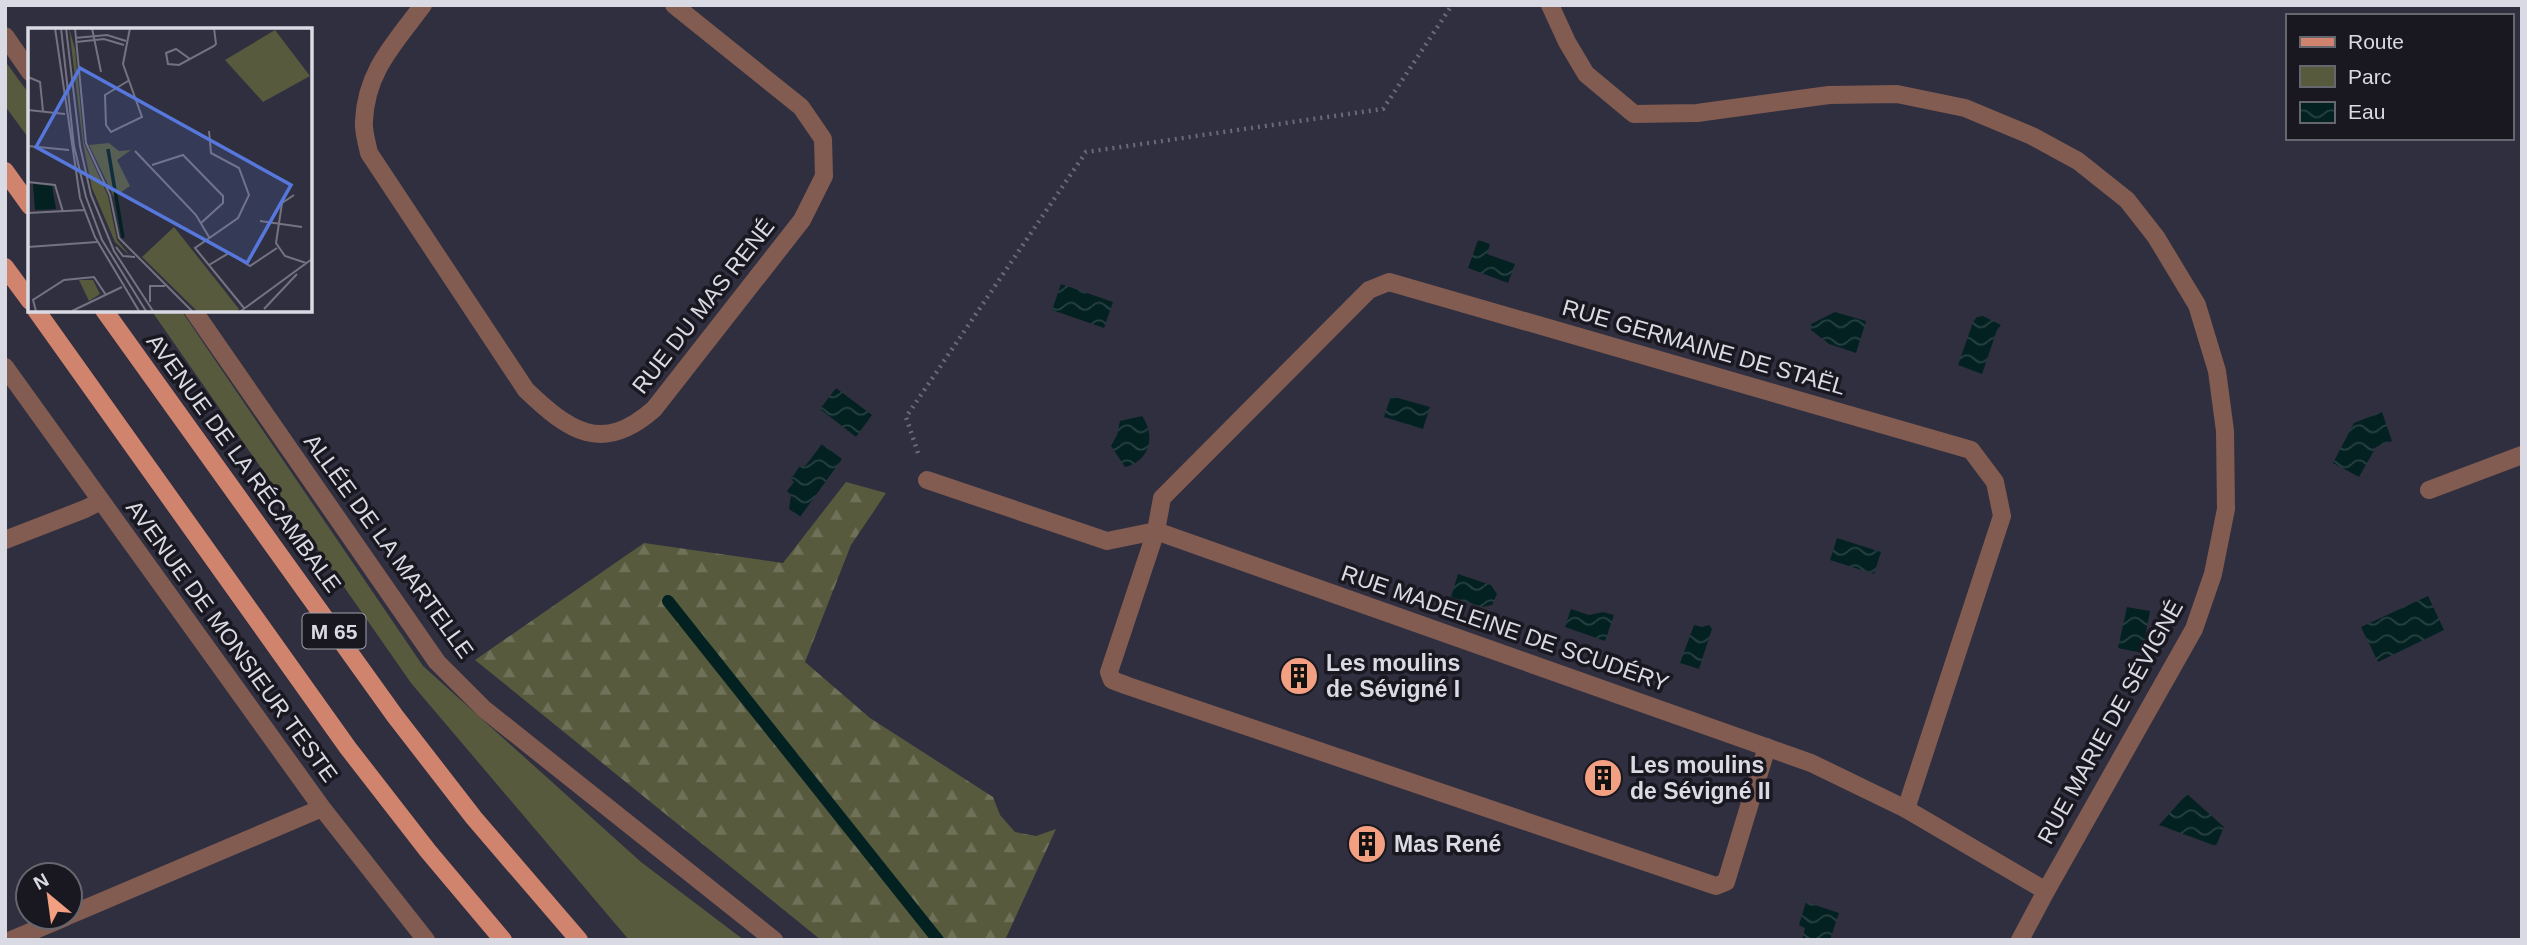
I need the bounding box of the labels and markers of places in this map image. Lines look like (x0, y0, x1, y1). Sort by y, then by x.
place label: Les moulins de Sévigné I (1326, 650, 1460, 702)
building icon: Les moulins de Sévigné I (1278, 655, 1320, 697)
place label: Les moulins de Sévigné II (1630, 752, 1771, 804)
building icon: Les moulins de Sévigné II (1582, 757, 1624, 799)
building icon: Mas René (1346, 823, 1388, 865)
place label: Mas René (1394, 831, 1501, 857)

